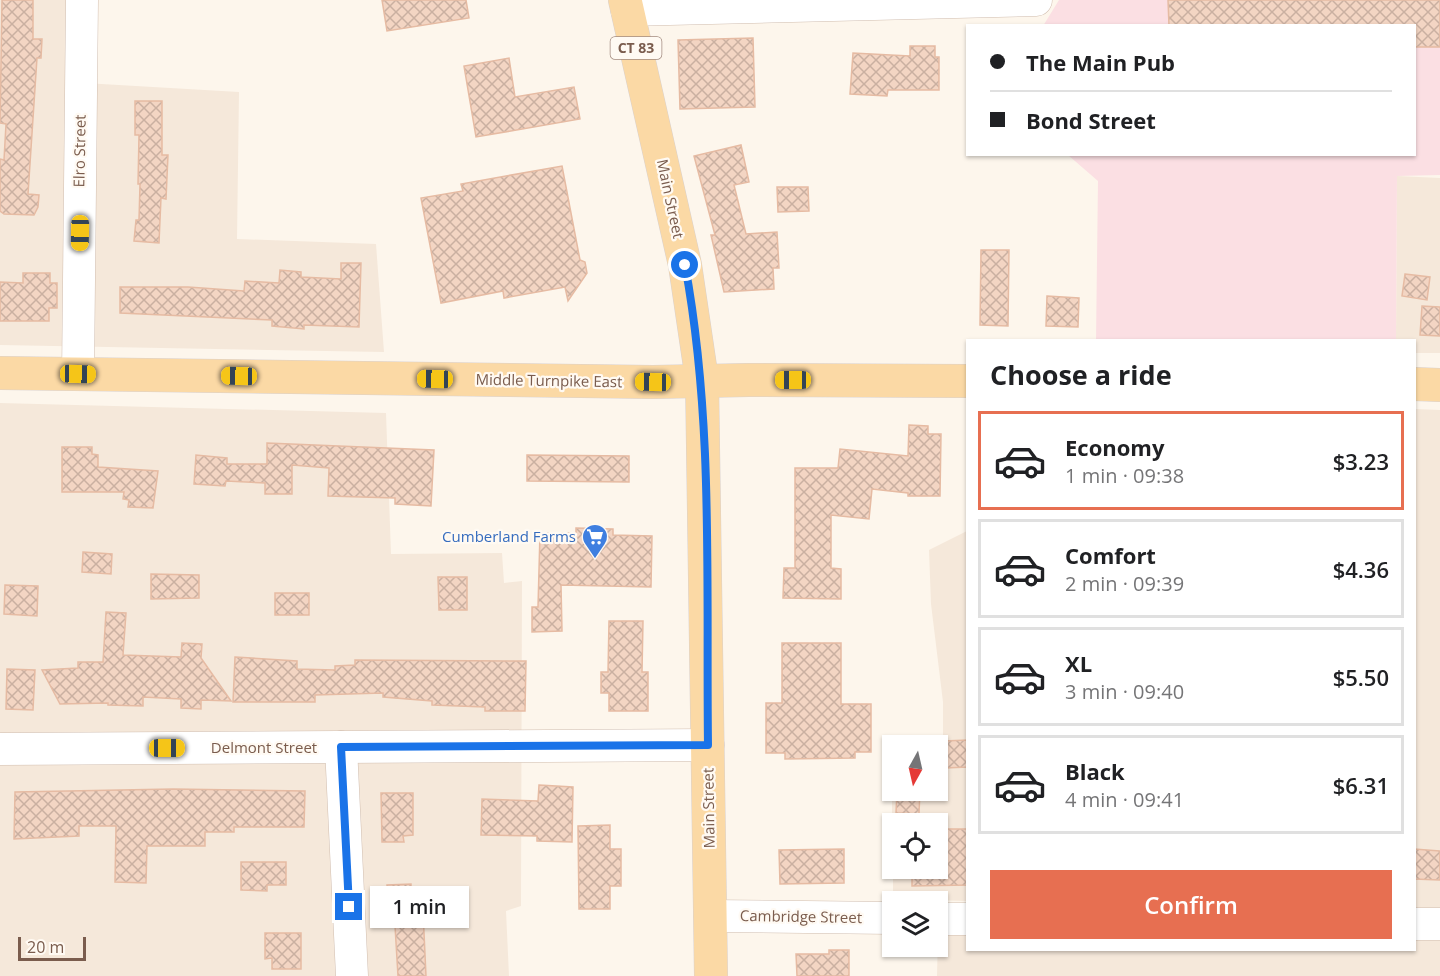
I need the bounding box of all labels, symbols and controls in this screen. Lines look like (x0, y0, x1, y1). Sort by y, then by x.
road number: CT 83 (610, 37, 662, 59)
text: The Main Pub (1026, 47, 1175, 77)
text: Bond Street (1026, 105, 1156, 135)
street label: Elro Street (68, 114, 90, 188)
street label: Main Street (653, 157, 689, 240)
car (71, 215, 89, 251)
route start (671, 251, 698, 278)
text: Choose a ride (990, 356, 1172, 393)
car (60, 365, 96, 383)
car (221, 367, 257, 385)
street label: Middle Turnpike East (475, 369, 623, 391)
car (417, 370, 453, 388)
car (775, 371, 811, 389)
car (635, 373, 671, 391)
text: Economy (1065, 432, 1164, 462)
icon: car (993, 434, 1047, 488)
text: $3.23 (1333, 446, 1389, 476)
text: 1 min · 09:38 (1065, 462, 1184, 489)
supermarket icon: Cumberland Farms (580, 522, 610, 560)
place label: Cumberland Farms (442, 526, 576, 546)
text: Comfort (1065, 540, 1156, 570)
icon: car (993, 542, 1047, 596)
text: $4.36 (1333, 554, 1389, 584)
text: 2 min · 09:39 (1065, 570, 1184, 597)
text: XL (1065, 648, 1092, 678)
icon: car (993, 650, 1047, 704)
text: $5.50 (1333, 662, 1389, 692)
text: 3 min · 09:40 (1065, 678, 1184, 705)
north arrow (882, 735, 948, 801)
map controls (882, 735, 948, 957)
street label: Delmont Street (211, 737, 317, 757)
car (149, 739, 185, 757)
text: Black (1065, 756, 1125, 786)
icon: car (993, 758, 1047, 812)
street label: Main Street (697, 768, 719, 848)
text: $6.31 (1333, 770, 1389, 800)
text: 4 min · 09:41 (1065, 786, 1184, 813)
button: locate (882, 813, 948, 879)
button: Confirm (990, 870, 1392, 939)
callout: 1 min (370, 886, 469, 928)
button: layers (882, 891, 948, 957)
route end (335, 893, 362, 920)
text: 1 min (393, 893, 447, 920)
street label: Cambridge Street (740, 905, 862, 927)
scale bar (18, 934, 86, 962)
text: 20 m (27, 936, 64, 958)

